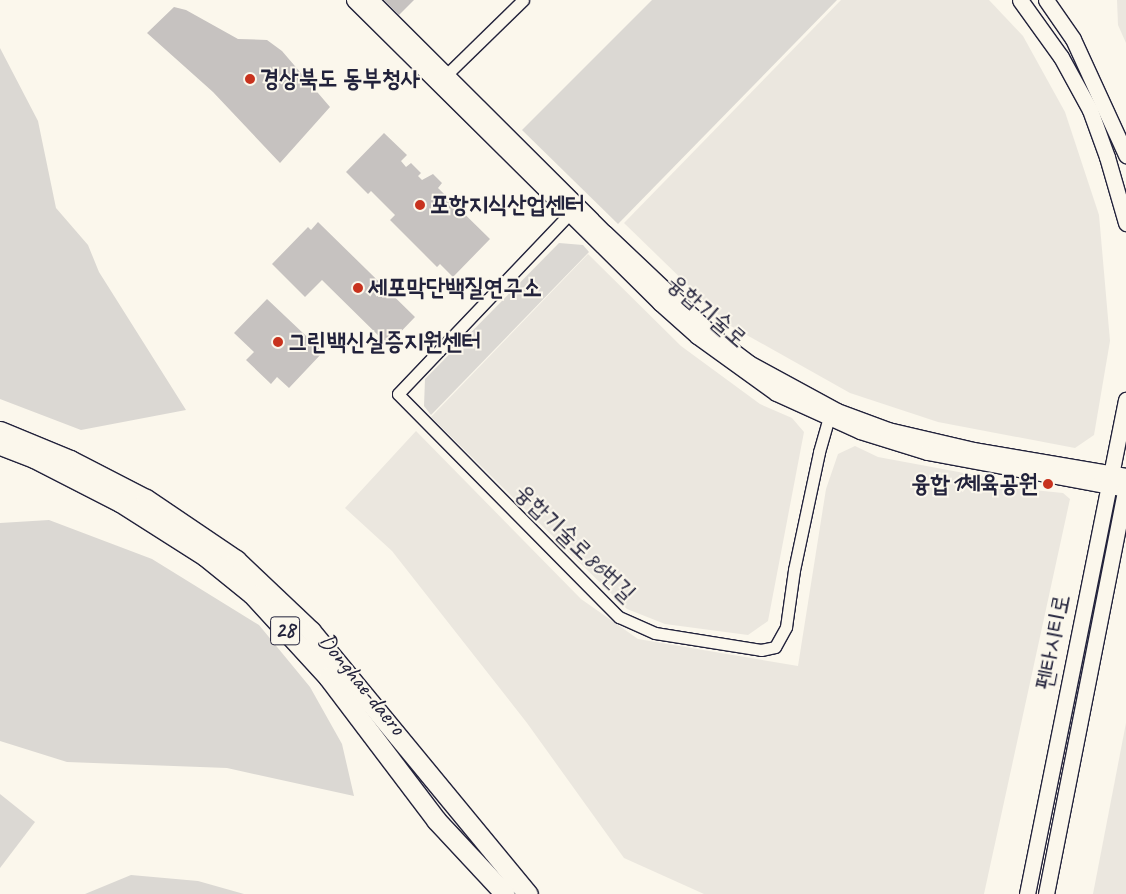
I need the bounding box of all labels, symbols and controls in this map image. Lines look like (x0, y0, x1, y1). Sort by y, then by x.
place label: 경상북도 동부청사 (260, 65, 420, 93)
marker: 경상북도 동부청사 (244, 73, 256, 85)
place label: 포항지식산업센터 (430, 191, 584, 219)
marker: 포항지식산업센터 (414, 199, 426, 211)
street label: 융합기술로 (661, 268, 753, 354)
place label: 세포막단백질연구소 (368, 274, 542, 302)
marker: 세포막단백질연구소 (352, 282, 364, 294)
place label: 그린백신실증지원센터 (288, 328, 481, 356)
marker: 그린백신실증지원센터 (272, 336, 284, 348)
place label: 융합1체육공원 (911, 470, 1038, 498)
street label: 융합기술로86번길 (509, 478, 641, 608)
marker: 융합1체육공원 (1042, 478, 1054, 490)
street label: 펜타시티로 (1030, 592, 1076, 692)
road number: 28 (270, 612, 300, 650)
street label: Donghae-daero (312, 627, 412, 741)

